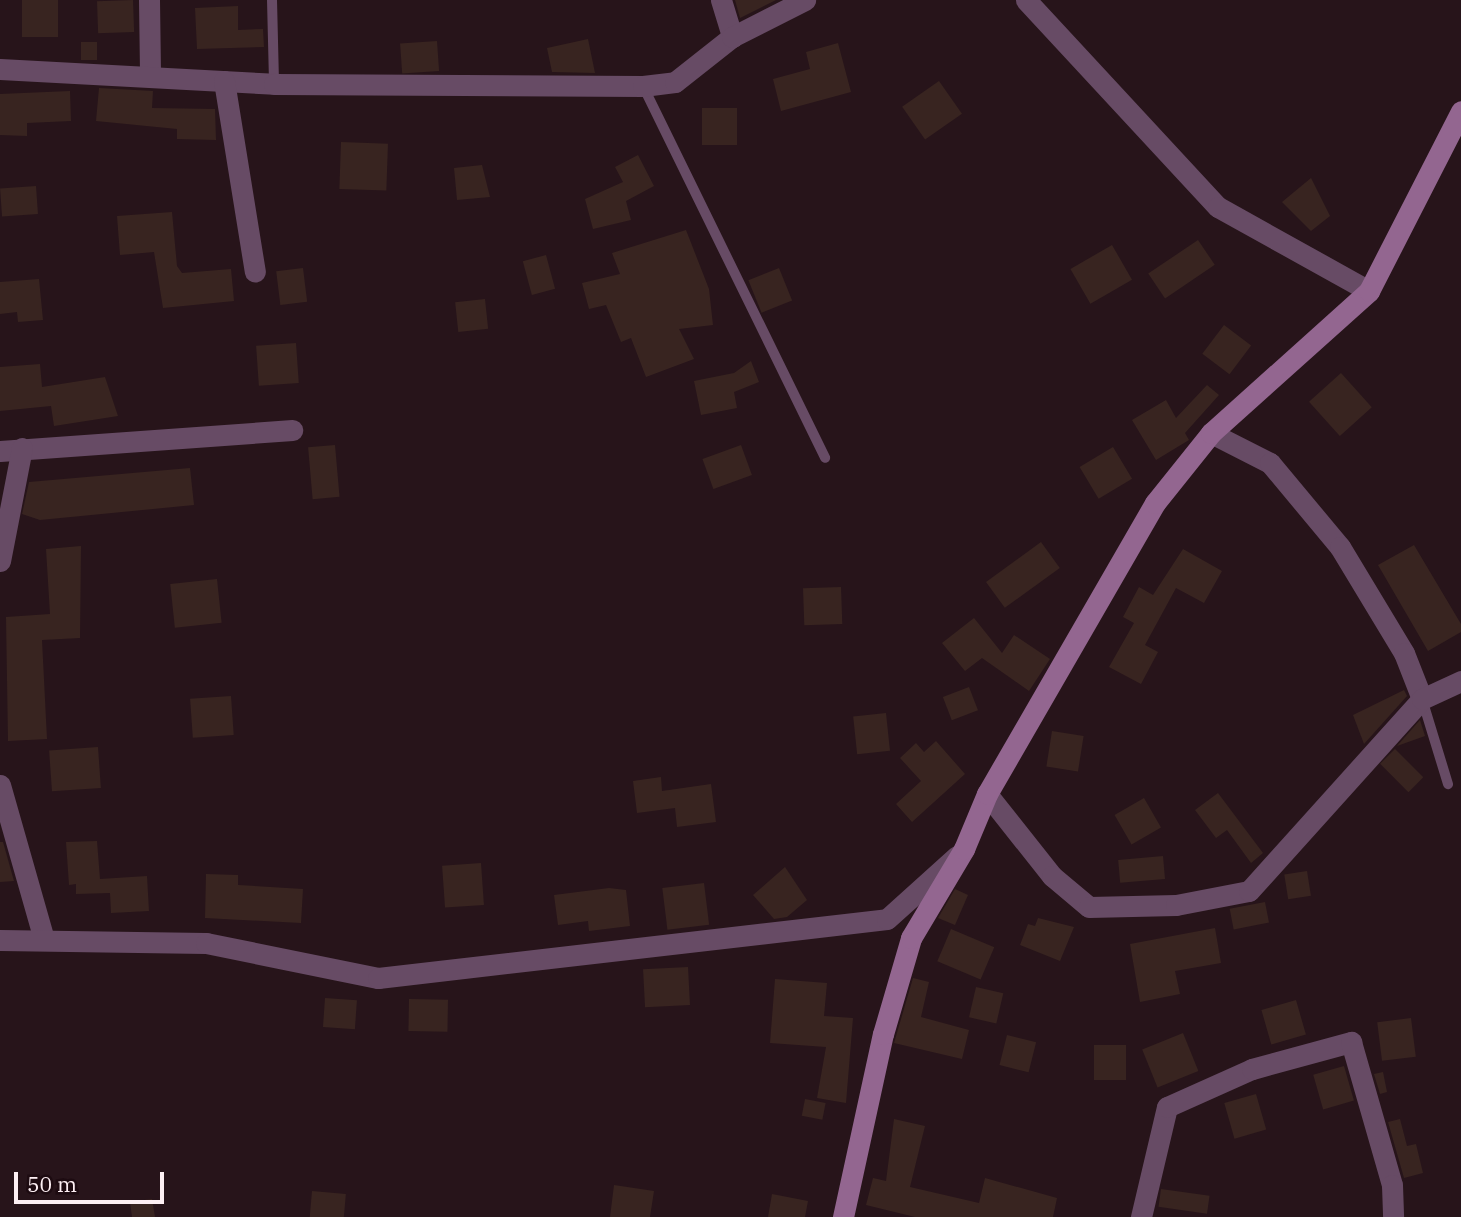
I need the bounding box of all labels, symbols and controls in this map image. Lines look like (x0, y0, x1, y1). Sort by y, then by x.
scale bar (18, 1158, 168, 1202)
text: 50 m (27, 1170, 77, 1198)

